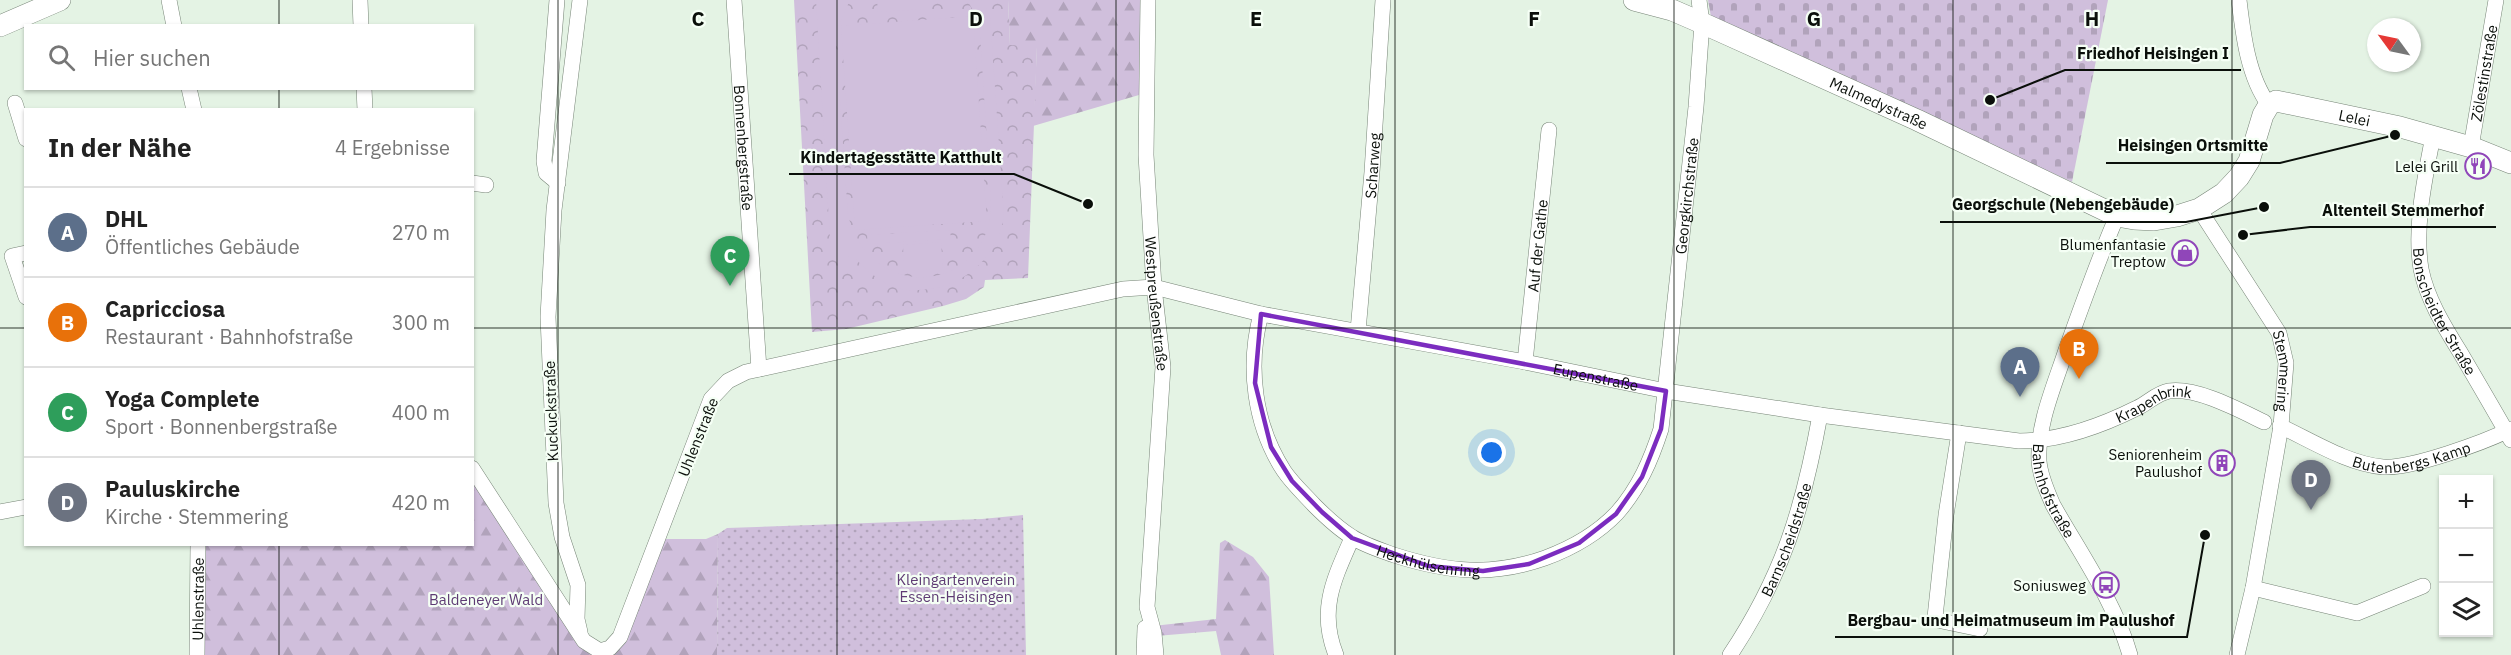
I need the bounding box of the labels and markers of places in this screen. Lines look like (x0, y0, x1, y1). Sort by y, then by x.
callout: Friedhof Heisingen I (2065, 36, 2241, 70)
callout: Heisingen Ortsmitte (2106, 129, 2280, 163)
callout: Kindertagesstätte Katthult (789, 140, 1014, 174)
restaurant icon: Lelei Grill (2463, 151, 2493, 181)
place label: Lelei Grill (2395, 157, 2458, 176)
callout: Georgschule (Nebengebäude) (1940, 188, 2186, 222)
callout: Altenteil Stemmerhof (2310, 193, 2496, 227)
place label: Blumenfantasie Treptow (2060, 235, 2166, 271)
pin: C (710, 236, 750, 286)
shop icon: Blumenfantasie Treptow (2170, 238, 2200, 268)
pin: B (2060, 330, 2098, 379)
pin: A (2000, 348, 2040, 397)
place label: Seniorenheim Paulushof (2109, 445, 2202, 481)
building icon: Seniorenheim Paulushof (2207, 448, 2237, 478)
pin: D (2292, 460, 2330, 510)
bus stop icon: Soniusweg (2091, 570, 2121, 600)
place label: Soniusweg (2013, 576, 2086, 595)
callout: Bergbau- und Heimatmuseum im Paulushof (1835, 603, 2187, 637)

